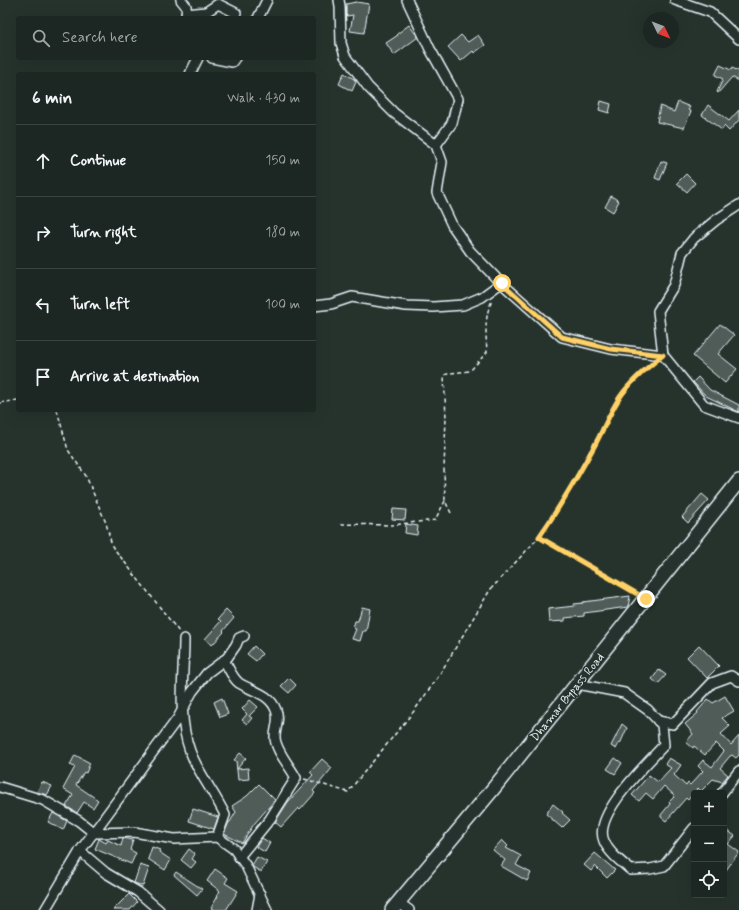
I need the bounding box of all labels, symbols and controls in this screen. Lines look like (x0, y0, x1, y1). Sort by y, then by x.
north arrow (643, 12, 679, 48)
search box (16, 16, 316, 60)
icon: search (30, 27, 52, 49)
text: Search here (62, 28, 138, 48)
text: 6 min (32, 87, 72, 109)
text: Walk · 430 m (227, 90, 300, 107)
icon: ahead (32, 150, 54, 172)
text: Continue (70, 151, 126, 171)
text: 150 m (266, 152, 300, 169)
icon: right (32, 222, 54, 244)
text: Turn right (70, 223, 137, 243)
text: 180 m (265, 224, 300, 241)
route start (493, 274, 511, 292)
icon: left (32, 294, 54, 316)
text: Turn left (70, 295, 130, 315)
text: 100 m (265, 296, 300, 313)
icon: arrive (32, 366, 54, 388)
text: Arrive at destination (70, 367, 199, 387)
route end (637, 590, 655, 608)
street label: Dhamar Bypass Road (527, 650, 608, 745)
map controls (691, 790, 727, 898)
button: + (691, 790, 727, 826)
button: − (691, 826, 727, 862)
button: locate (691, 862, 727, 898)

